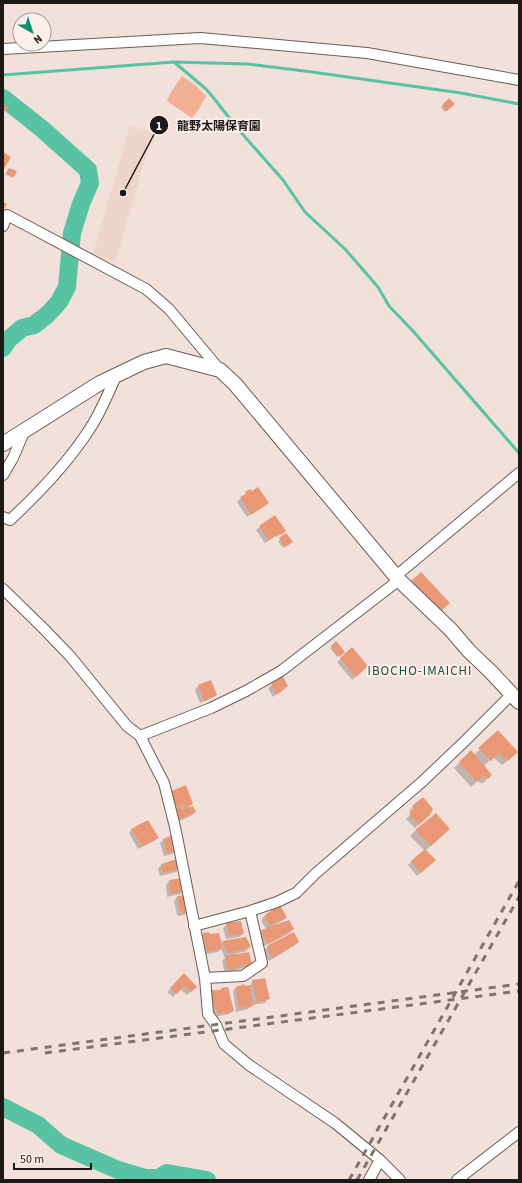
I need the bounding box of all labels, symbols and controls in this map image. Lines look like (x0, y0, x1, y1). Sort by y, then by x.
north arrow (12, 12, 52, 52)
text: N (30, 31, 46, 48)
callout: 龍野太陽保育園 (149, 113, 269, 137)
text: 1 (156, 118, 162, 135)
text: 龍野太陽保育園 (177, 118, 261, 135)
district label: IBOCHO-IMAICHI (368, 662, 472, 680)
scale bar (14, 1145, 91, 1171)
text: 50 m (20, 1151, 44, 1168)

